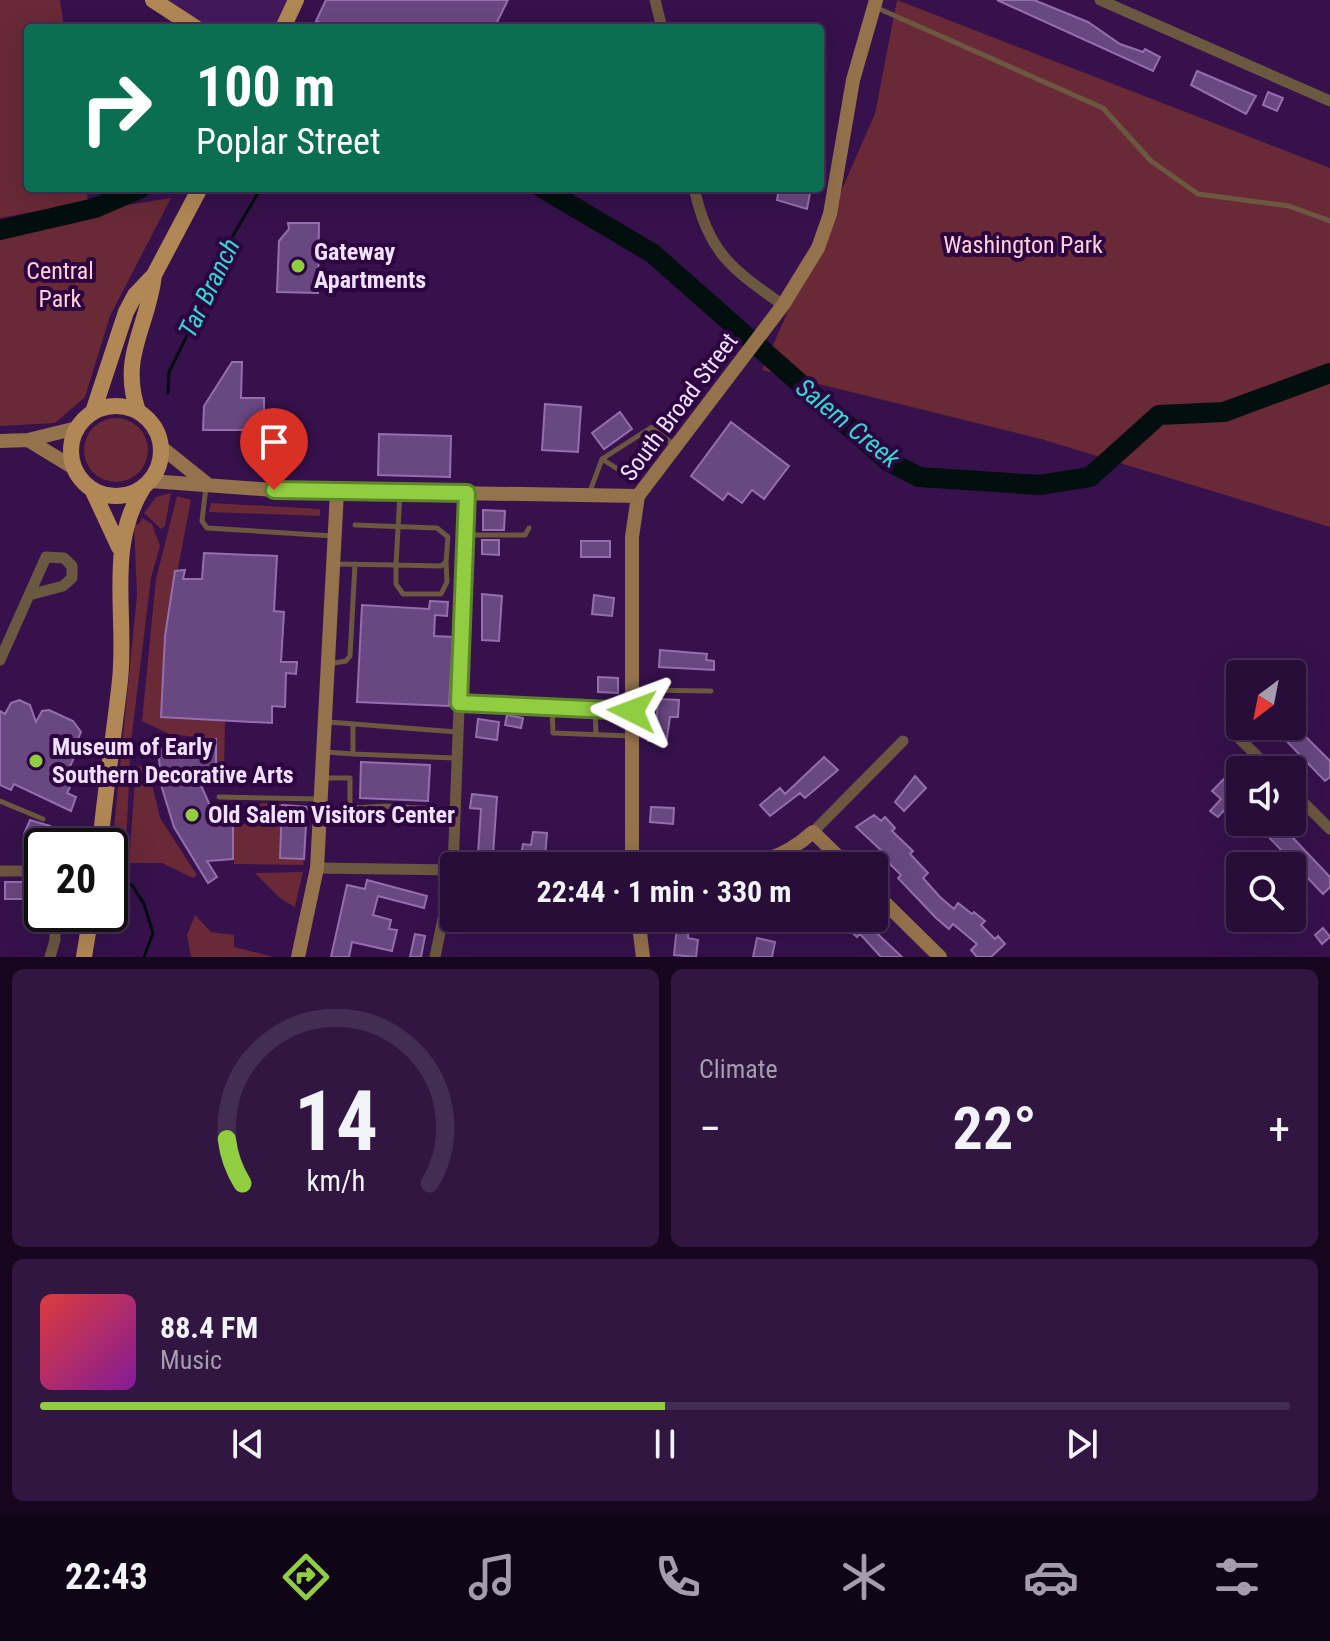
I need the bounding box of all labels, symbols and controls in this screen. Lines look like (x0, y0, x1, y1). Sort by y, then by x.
text: 100 m (196, 54, 335, 120)
icon: right (64, 56, 168, 160)
text: Poplar Street (196, 121, 381, 163)
park label: Washington Park (943, 231, 1103, 259)
water label: Tar Branch (172, 234, 246, 342)
place label: Gateway Apartments (314, 238, 426, 294)
park label: Central Park (26, 257, 94, 313)
marker: Gateway Apartments (289, 257, 307, 275)
street label: South Broad Street (614, 328, 744, 486)
water label: Salem Creek (790, 372, 906, 474)
pin (240, 408, 308, 490)
icon: arrive (252, 420, 296, 464)
north arrow (1226, 660, 1306, 740)
map controls (1226, 660, 1306, 932)
position arrow (590, 669, 674, 753)
place label: Museum of Early Southern Decorative Arts (52, 733, 294, 789)
marker: Museum of Early Southern Decorative Arts (27, 752, 45, 770)
button: sound (1226, 756, 1306, 836)
place label: Old Salem Visitors Center (208, 801, 455, 829)
marker: Old Salem Visitors Center (183, 806, 201, 824)
speed limit sign: 20 (24, 828, 128, 932)
button: search (1226, 852, 1306, 932)
text: 22:44 · 1 min · 330 m (537, 874, 791, 909)
text: Climate (699, 1054, 778, 1084)
text: 14 (293, 1073, 378, 1170)
text: 22° (953, 1093, 1037, 1164)
text: − (699, 1103, 721, 1155)
text: + (1268, 1103, 1290, 1155)
text: km/h (306, 1164, 365, 1198)
text: 88.4 FM (160, 1310, 258, 1345)
text: Music (160, 1345, 222, 1375)
icon: previous (226, 1422, 270, 1466)
icon: pause (643, 1422, 687, 1466)
icon: next (1060, 1422, 1104, 1466)
icon: directions (278, 1549, 334, 1605)
icon: music (464, 1549, 520, 1605)
icon: phone (650, 1549, 706, 1605)
icon: climate (836, 1549, 892, 1605)
icon: car (1023, 1549, 1079, 1605)
icon: filters (1209, 1549, 1265, 1605)
text: 22:43 (65, 1556, 148, 1598)

